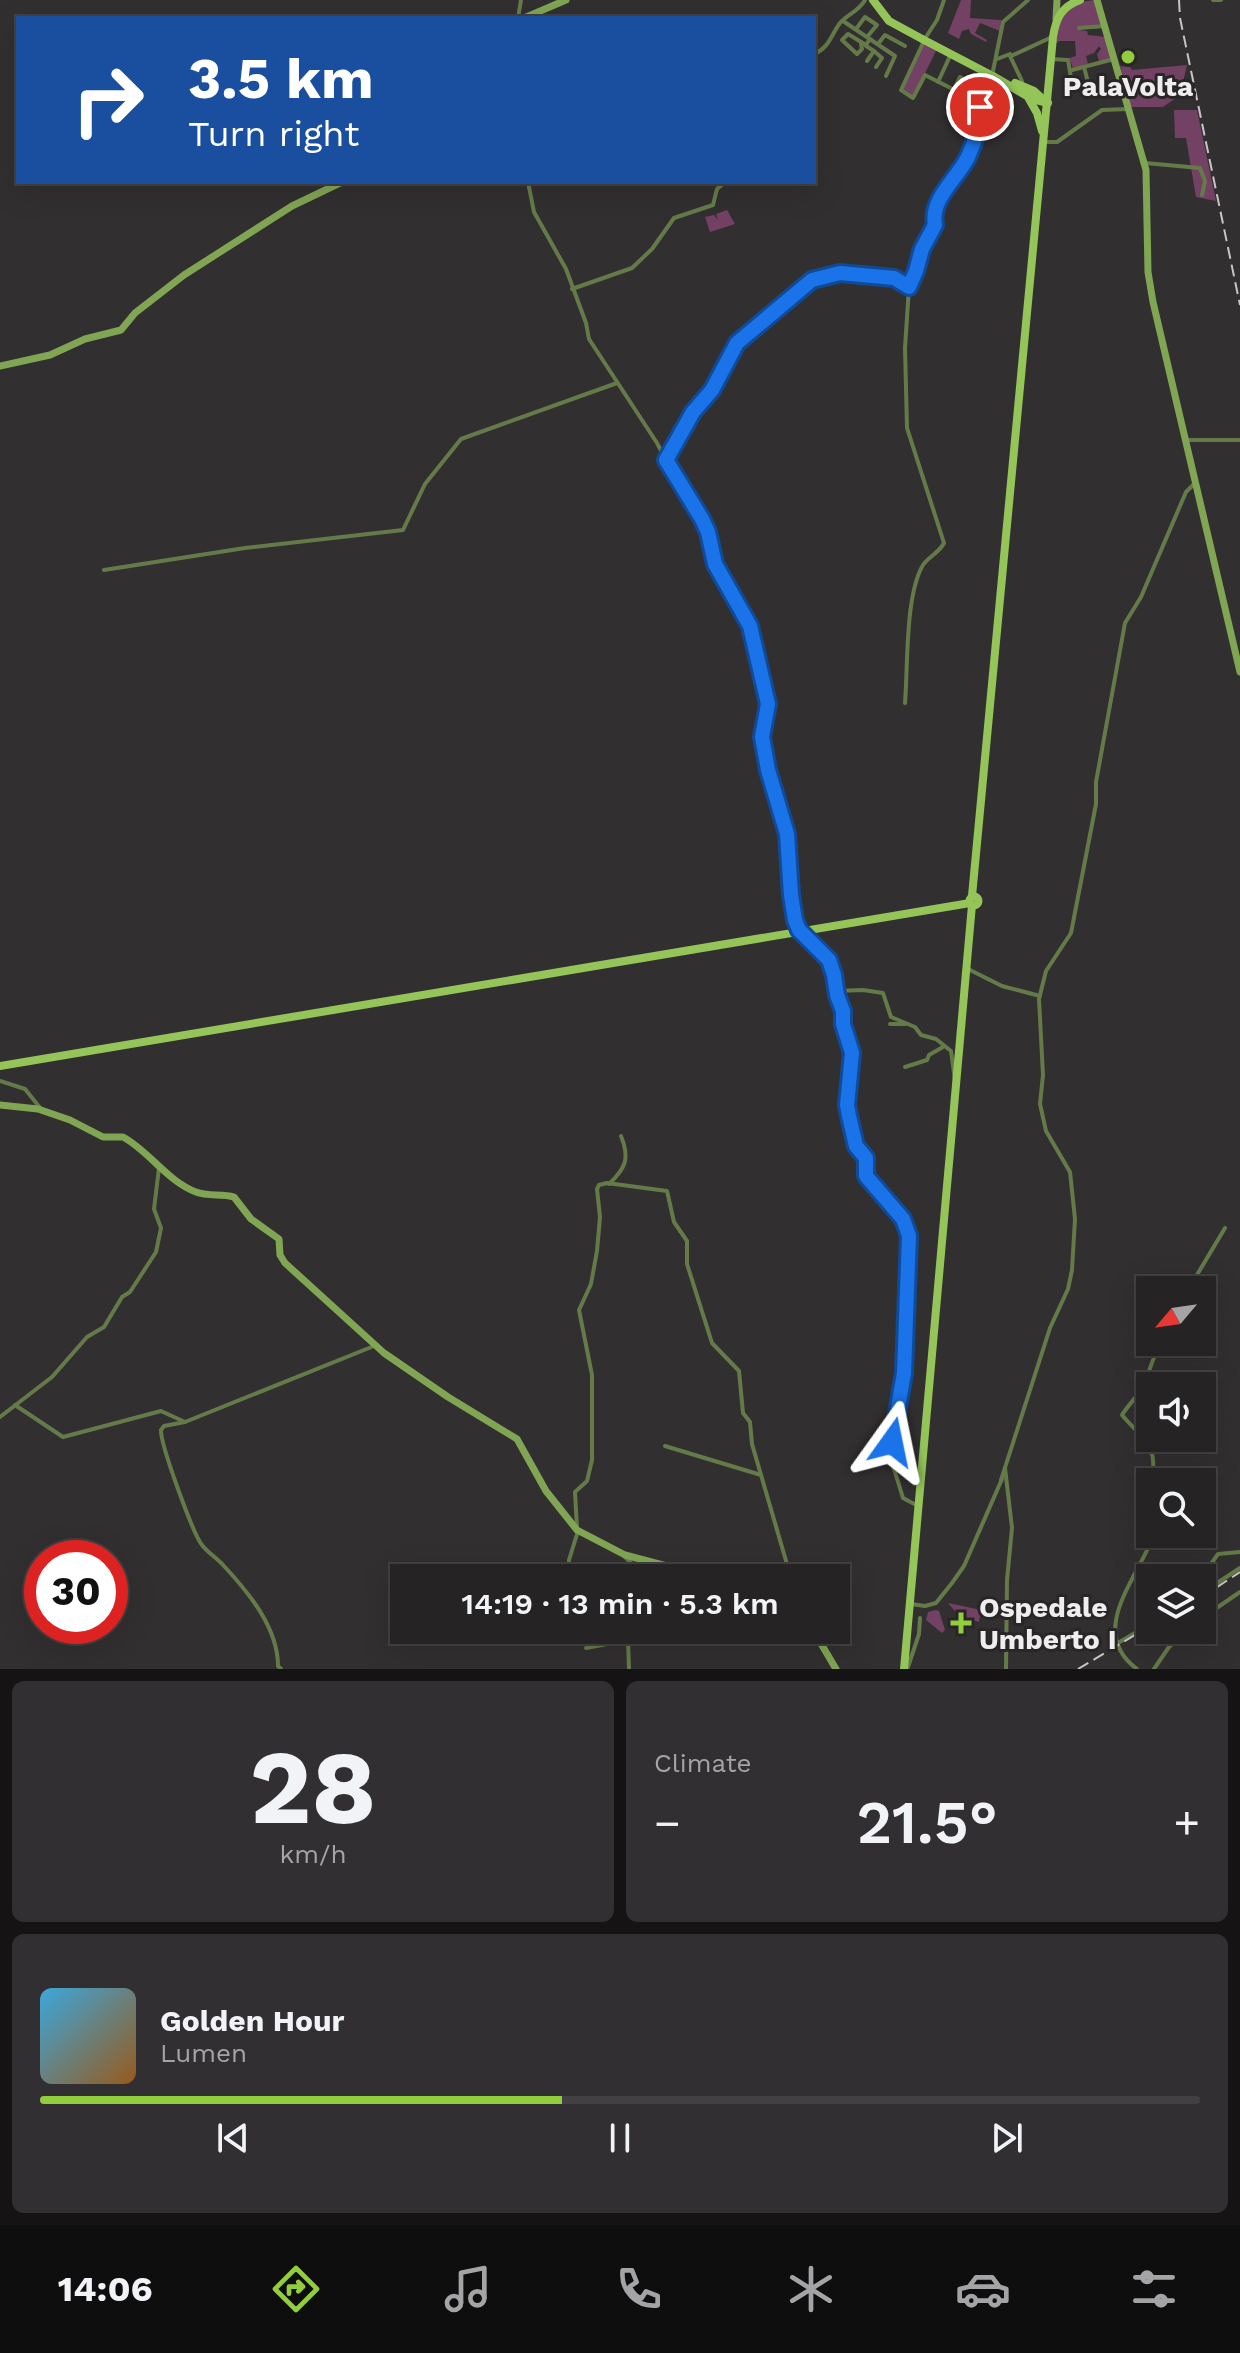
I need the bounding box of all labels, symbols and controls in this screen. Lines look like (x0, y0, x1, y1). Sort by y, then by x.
text: 3.5 km (188, 46, 374, 112)
icon: right (56, 48, 160, 152)
marker: PalaVolta (1119, 48, 1137, 66)
place label: PalaVolta (1063, 70, 1194, 103)
pin (946, 73, 1014, 141)
icon: arrive (958, 85, 1002, 129)
text: Turn right (188, 113, 359, 155)
north arrow (1136, 1276, 1216, 1356)
map controls (1136, 1276, 1216, 1644)
button: sound (1136, 1372, 1216, 1452)
position arrow (850, 1400, 934, 1484)
button: search (1136, 1468, 1216, 1548)
speed limit sign: 30 (24, 1540, 128, 1644)
button: layers (1136, 1564, 1216, 1644)
text: 14:19 · 13 min · 5.3 km (461, 1586, 779, 1621)
place label: Ospedale Umberto I (979, 1591, 1117, 1656)
marker: Ospedale Umberto I (950, 1612, 972, 1634)
text: 28 (249, 1726, 377, 1848)
text: Climate (654, 1748, 752, 1778)
text: 21.5° (856, 1787, 998, 1858)
text: − (654, 1797, 681, 1849)
text: + (1173, 1797, 1200, 1849)
text: km/h (280, 1839, 346, 1869)
text: Golden Hour (160, 2003, 344, 2038)
text: Lumen (160, 2038, 247, 2068)
icon: previous (211, 2116, 255, 2160)
icon: pause (598, 2116, 642, 2160)
icon: next (985, 2116, 1029, 2160)
icon: directions (268, 2261, 324, 2317)
icon: music (440, 2261, 496, 2317)
icon: phone (611, 2261, 667, 2317)
icon: climate (783, 2261, 839, 2317)
icon: car (955, 2261, 1011, 2317)
icon: filters (1126, 2261, 1182, 2317)
text: 14:06 (58, 2268, 153, 2310)

